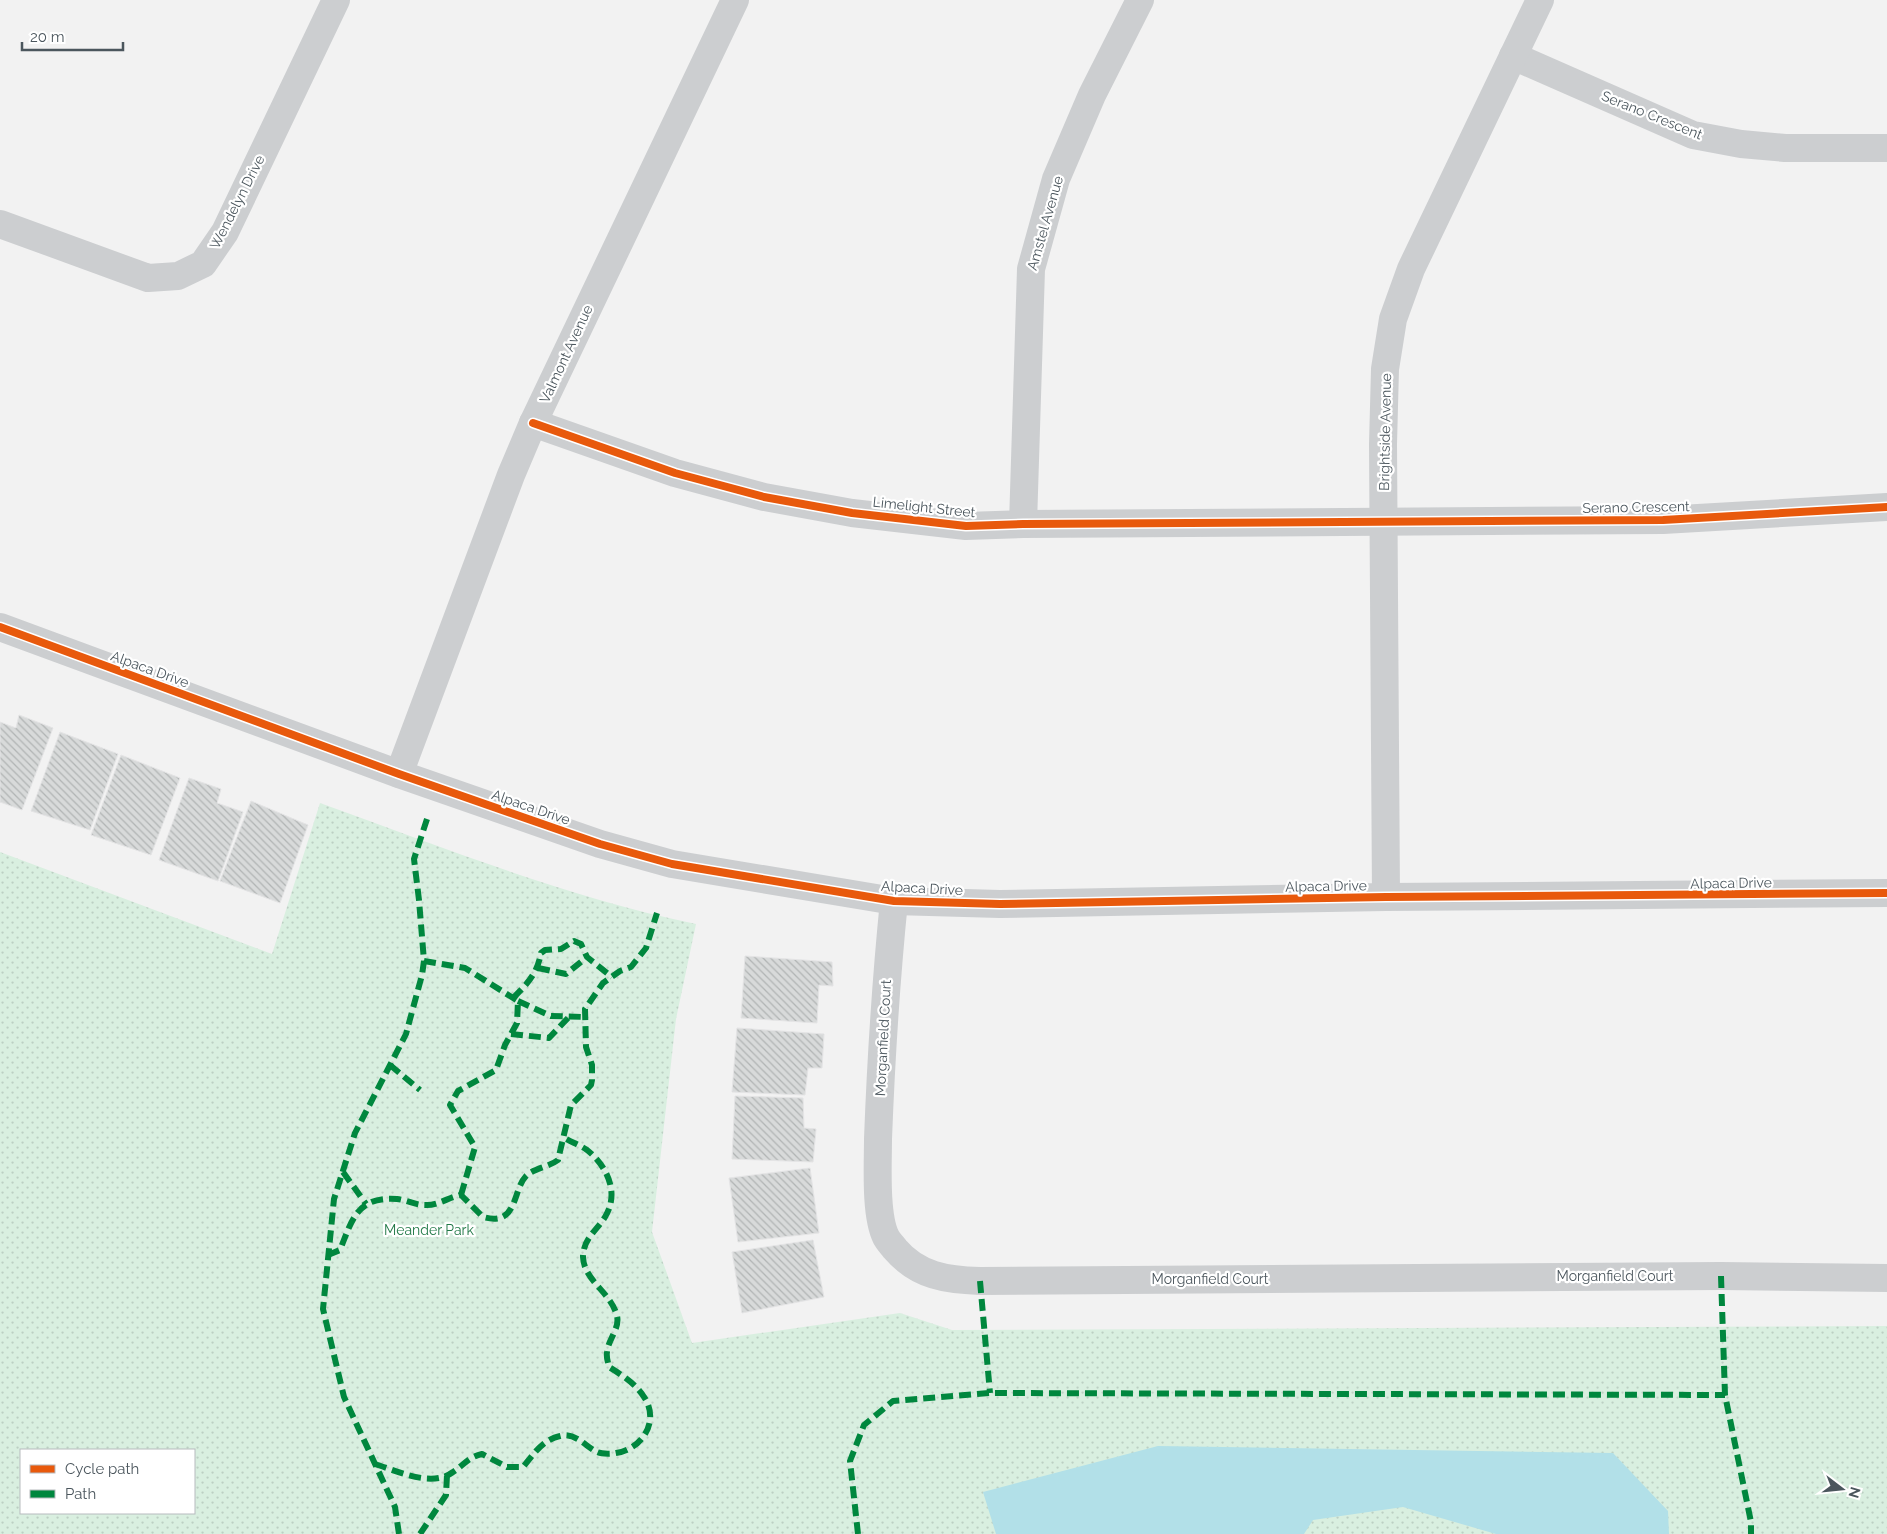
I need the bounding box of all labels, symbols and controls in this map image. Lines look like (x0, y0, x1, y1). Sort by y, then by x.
scale bar (22, 20, 124, 52)
text: 20 m (30, 28, 65, 46)
street label: Serano Crescent (1599, 88, 1705, 143)
street label: Wendelyn Drive (206, 152, 268, 252)
street label: Amstel Avenue (1024, 174, 1066, 272)
street label: Valmont Avenue (536, 302, 596, 406)
street label: Brightside Avenue (1376, 373, 1394, 491)
street label: Limelight Street (872, 494, 976, 520)
street label: Serano Crescent (1582, 498, 1690, 516)
street label: Alpaca Drive (109, 647, 191, 691)
street label: Alpaca Drive (490, 786, 572, 828)
street label: Alpaca Drive (1690, 874, 1772, 892)
street label: Alpaca Drive (1285, 877, 1367, 895)
street label: Alpaca Drive (881, 878, 963, 898)
street label: Morganfield Court (872, 979, 894, 1097)
park label: Meander Park (384, 1222, 474, 1238)
street label: Morganfield Court (1557, 1268, 1674, 1284)
street label: Morganfield Court (1152, 1271, 1269, 1287)
legend (20, 1449, 195, 1514)
text: Cycle path (65, 1460, 139, 1478)
north arrow (1817, 1464, 1867, 1514)
text: Path (65, 1485, 96, 1503)
text: N (1845, 1485, 1864, 1500)

